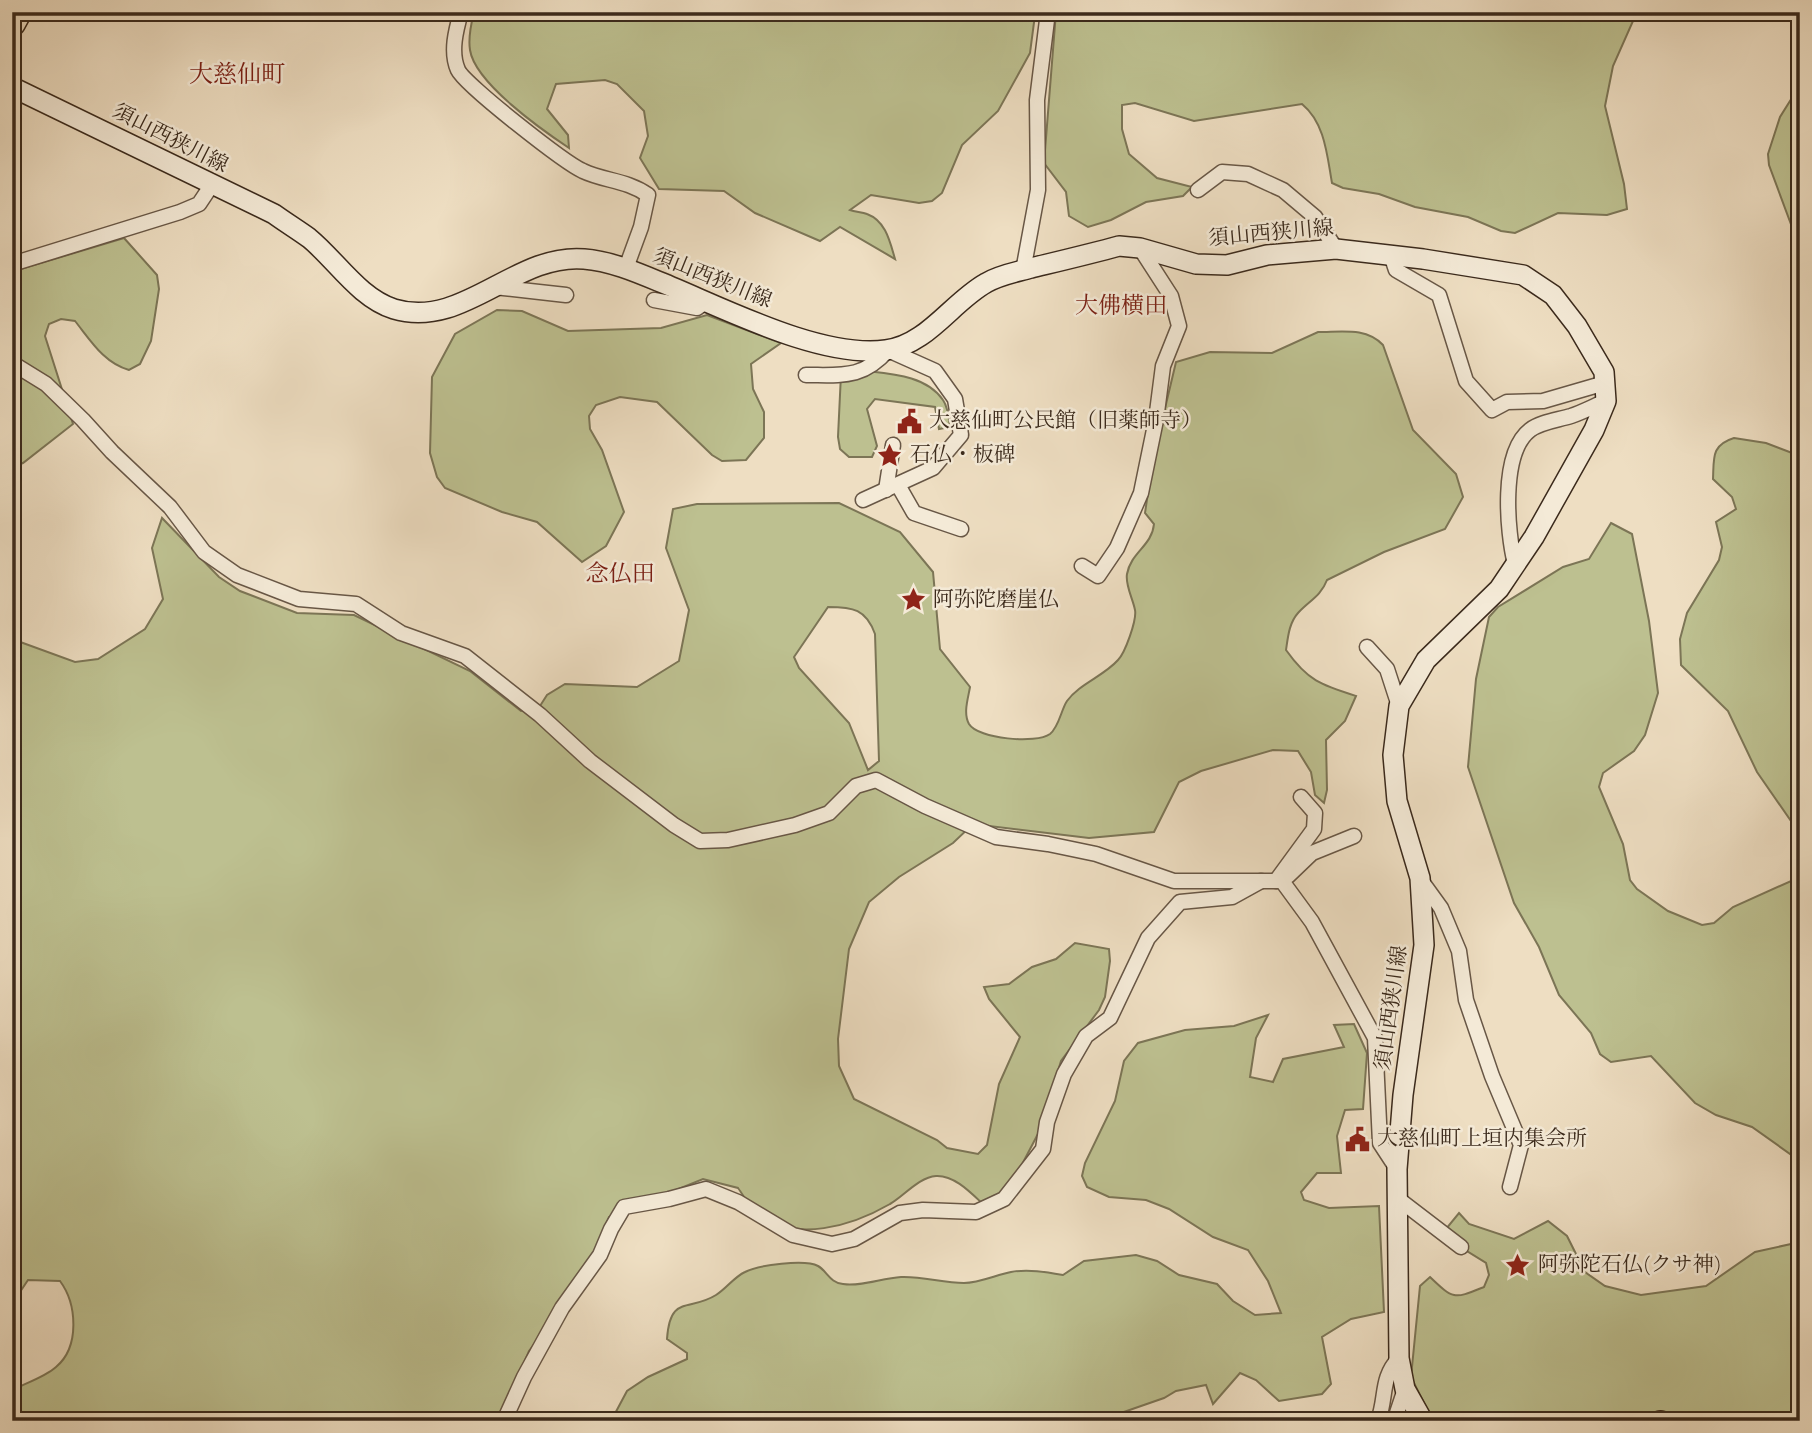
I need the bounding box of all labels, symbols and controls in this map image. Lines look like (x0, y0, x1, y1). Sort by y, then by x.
district label: 大慈仙町 (189, 61, 285, 88)
street label: 須山西狭川線 (109, 99, 232, 177)
street label: 須山西狭川線 (1207, 216, 1335, 250)
street label: 須山西狭川線 (650, 244, 775, 312)
district label: 大佛横田 (1075, 293, 1167, 318)
public building icon: 大慈仙町公民館（旧薬師寺） (895, 407, 923, 435)
place label: 大慈仙町公民館（旧薬師寺） (929, 409, 1202, 432)
place icon: 石仏・板碑 (876, 441, 904, 469)
place label: 石仏・板碑 (910, 443, 1015, 466)
district label: 念仏田 (586, 561, 655, 586)
place icon: 阿弥陀磨崖仏 (899, 586, 927, 614)
place label: 阿弥陀磨崖仏 (933, 588, 1059, 611)
street label: 須山西狭川線 (1371, 944, 1411, 1072)
public building icon: 大慈仙町上垣内集会所 (1343, 1125, 1371, 1153)
place label: 大慈仙町上垣内集会所 (1377, 1127, 1587, 1150)
place icon: 阿弥陀石仏(クサ神) (1504, 1251, 1532, 1279)
place label: 阿弥陀石仏(クサ神) (1538, 1253, 1722, 1276)

